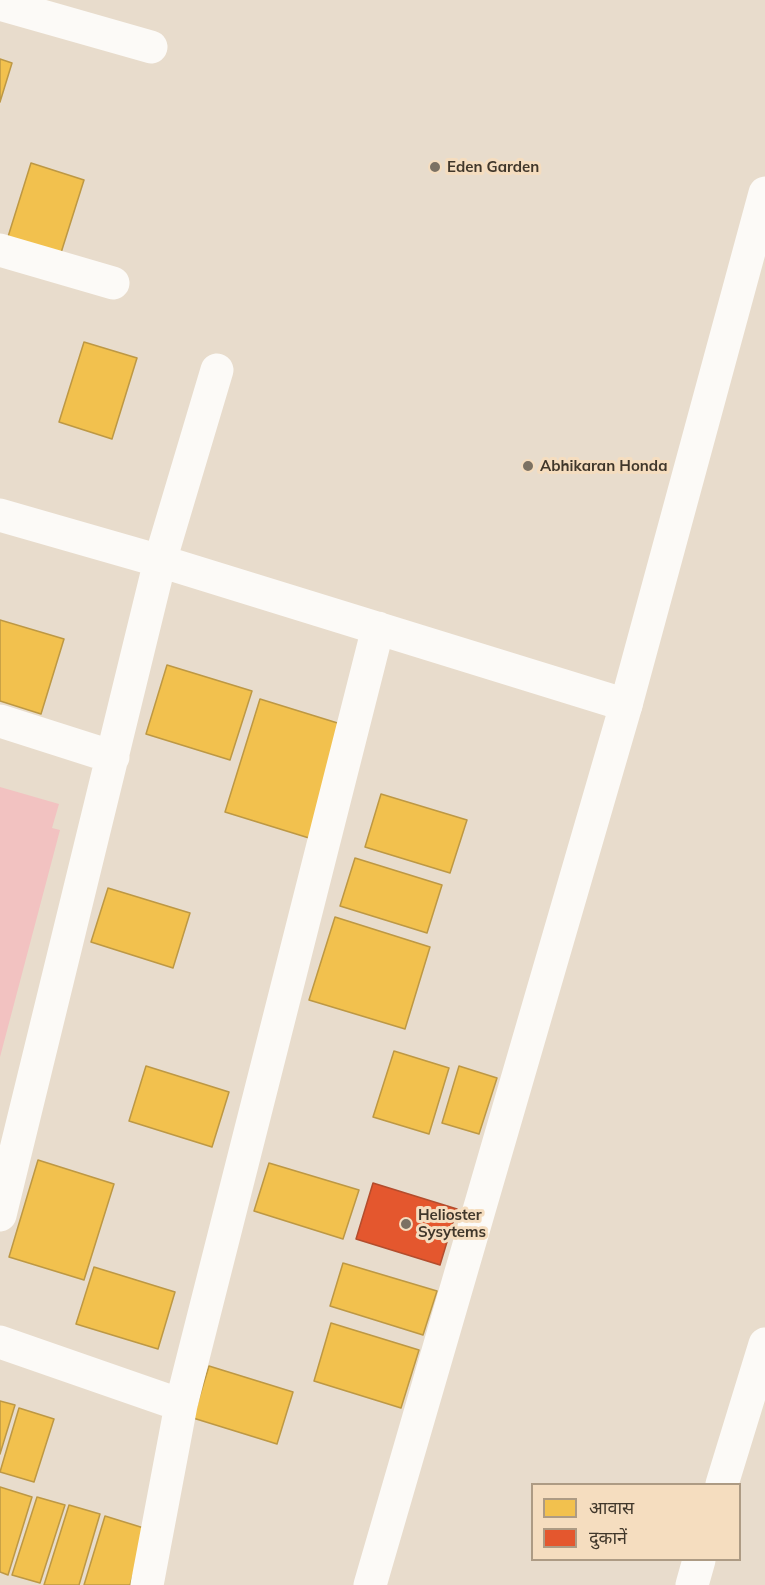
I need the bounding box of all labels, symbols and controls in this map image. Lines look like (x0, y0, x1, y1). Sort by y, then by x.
place label: Eden Garden (447, 158, 539, 176)
marker: Eden Garden (428, 160, 442, 174)
place label: Abhikaran Honda (540, 457, 667, 475)
marker: Abhikaran Honda (521, 459, 535, 473)
place label: Helioster Sysytems (418, 1206, 486, 1241)
marker: Helioster Sysytems (399, 1217, 413, 1231)
legend (531, 1483, 741, 1561)
text: आवास (589, 1496, 634, 1519)
text: दुकानें (589, 1526, 627, 1549)

